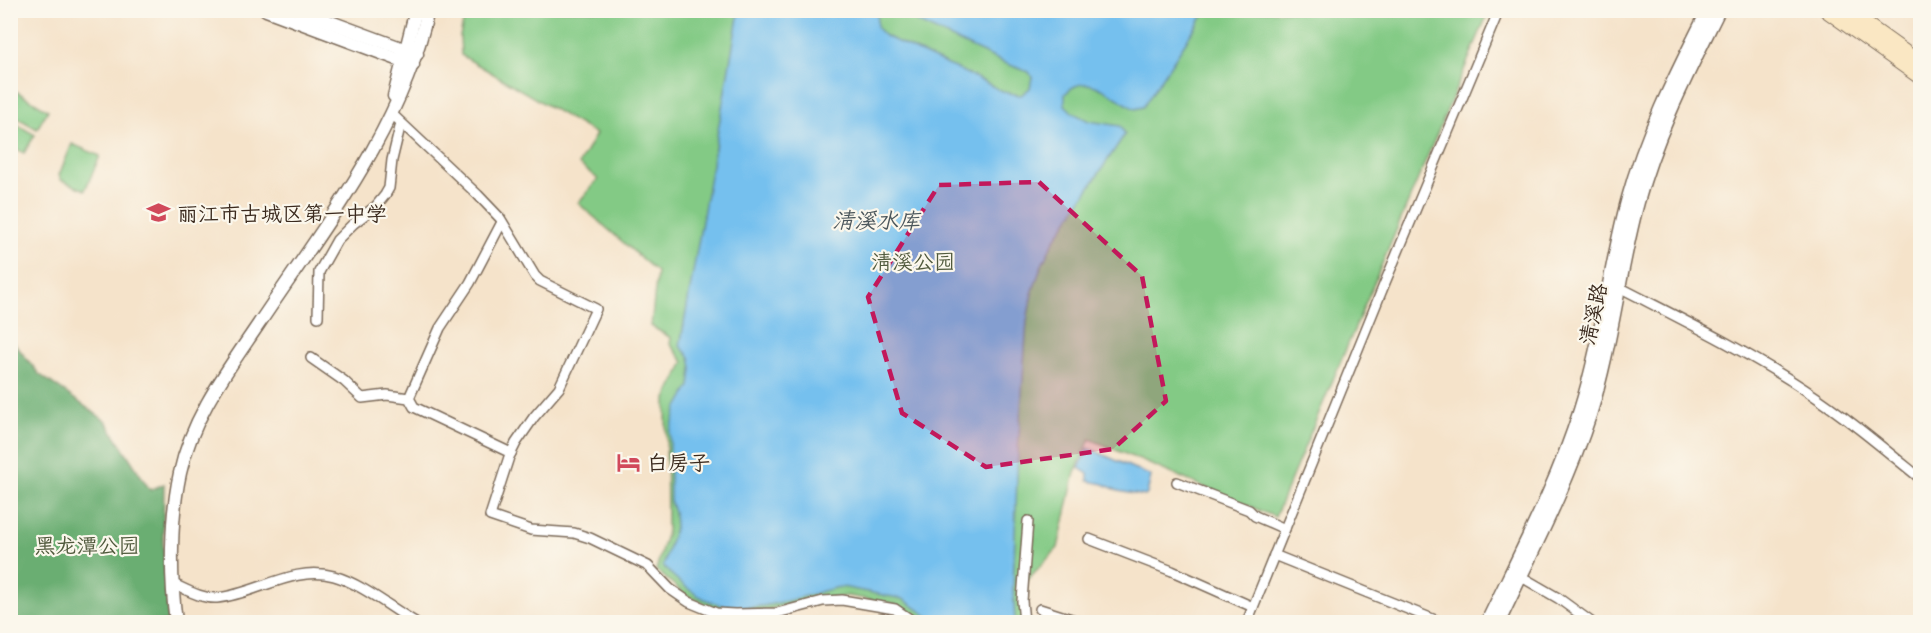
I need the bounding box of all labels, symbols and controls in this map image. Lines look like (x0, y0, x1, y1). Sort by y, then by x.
school or university icon: 丽江市古城区第一中学 (146, 200, 172, 226)
place label: 丽江市古城区第一中学 (177, 201, 387, 226)
water label: 清溪水库 (832, 207, 922, 234)
park label: 清溪公园 (871, 249, 955, 274)
street label: 清溪路 (1574, 281, 1612, 347)
hotel icon: 白房子 (616, 449, 642, 475)
place label: 白房子 (647, 450, 710, 475)
park label: 黑龙潭公园 (35, 533, 140, 558)

